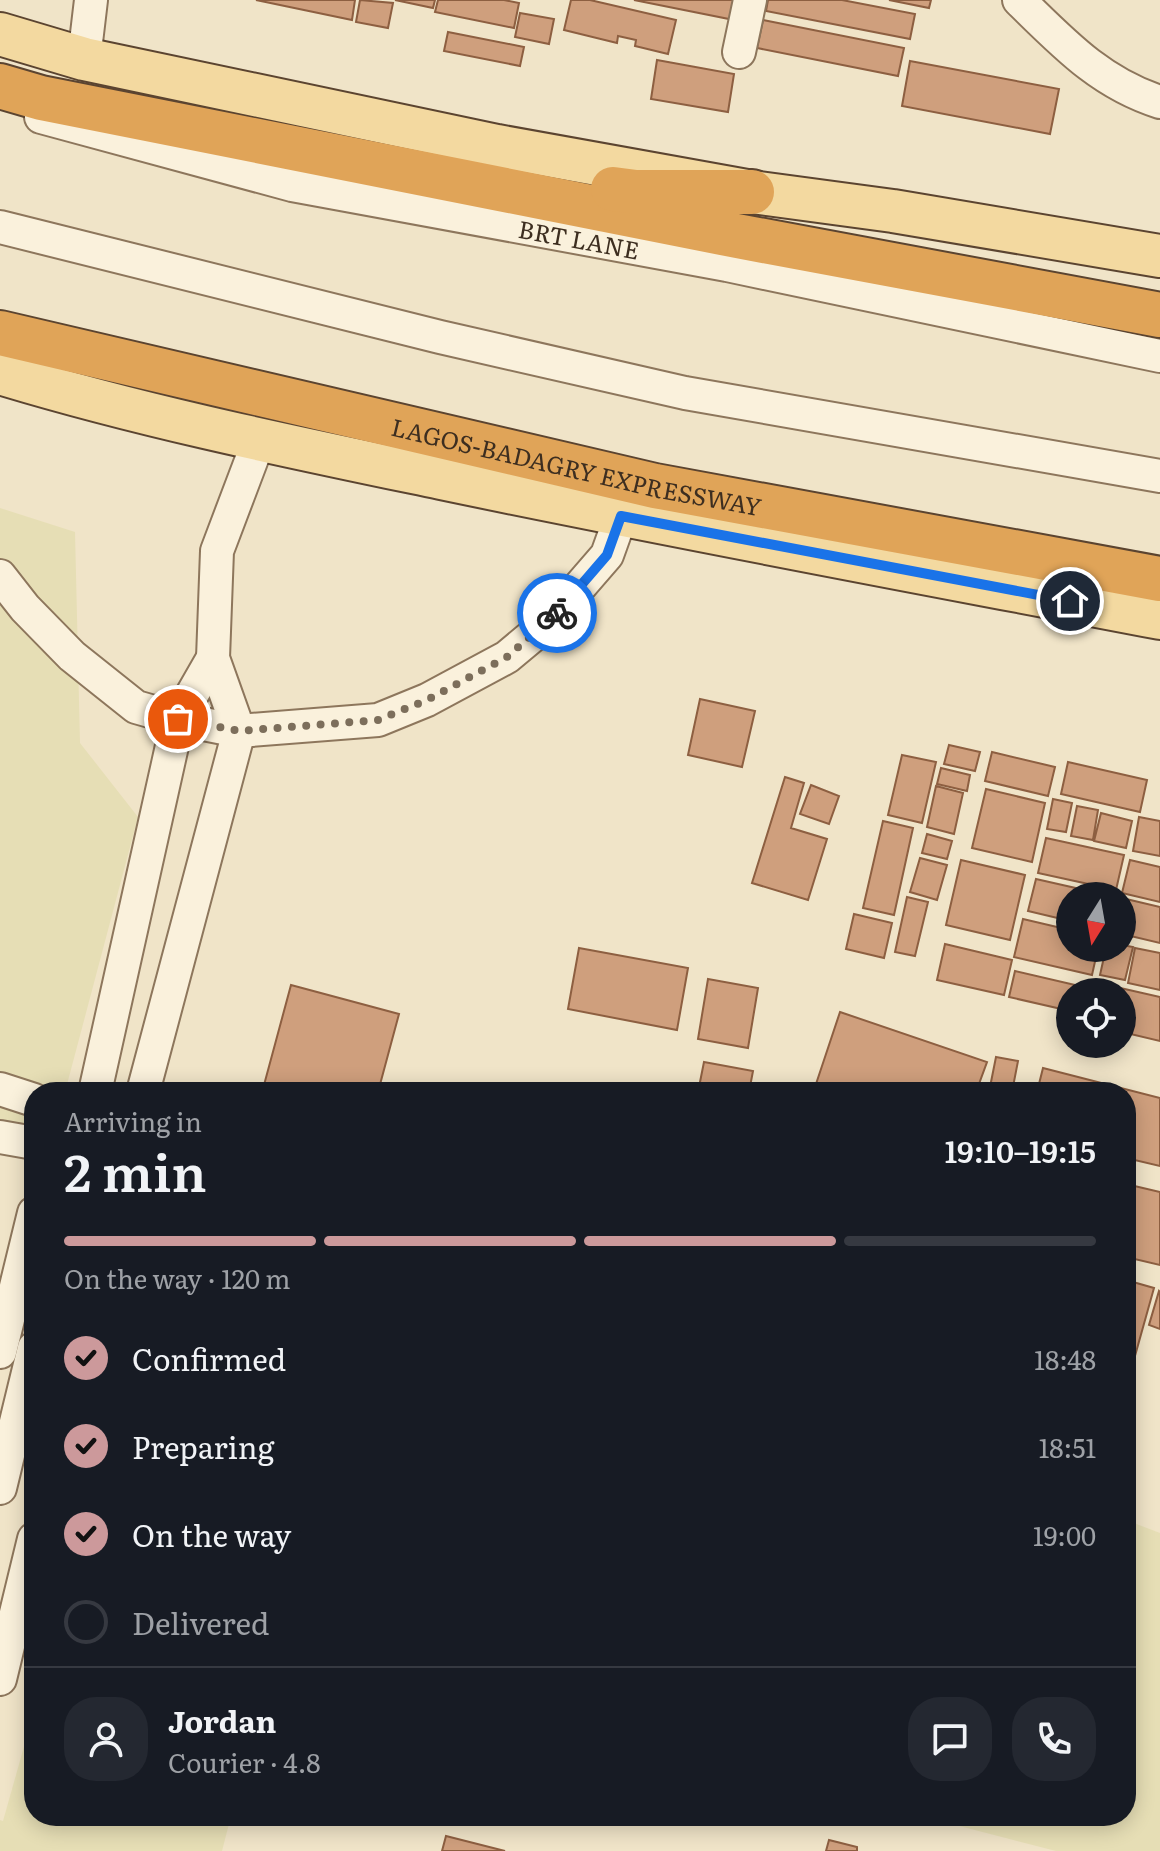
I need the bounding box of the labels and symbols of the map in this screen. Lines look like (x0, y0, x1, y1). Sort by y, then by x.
street label: BRT LANE (516, 210, 642, 266)
street label: LAGOS-BADAGRY EXPRESSWAY (388, 408, 765, 523)
pin (1036, 567, 1104, 635)
courier (517, 573, 597, 653)
pin (144, 685, 212, 753)
north arrow (1056, 882, 1136, 962)

